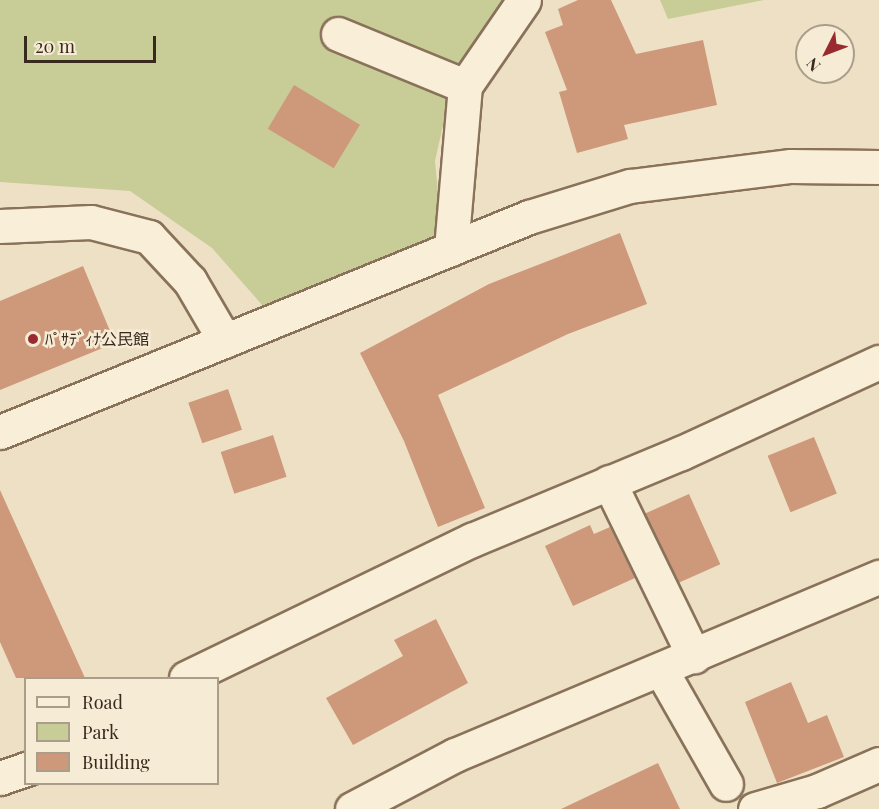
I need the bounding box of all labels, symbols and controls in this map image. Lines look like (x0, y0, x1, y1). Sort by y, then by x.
scale bar (27, 24, 159, 62)
north arrow (795, 24, 855, 84)
text: 20 m (35, 34, 75, 58)
text: N (801, 54, 824, 76)
place label: ﾊﾟｻﾃﾞｨﾅ公民館 (45, 329, 149, 349)
marker: ﾊﾟｻﾃﾞｨﾅ公民館 (26, 332, 40, 346)
legend (24, 677, 219, 785)
text: Road (82, 690, 123, 714)
text: Park (82, 720, 119, 744)
text: Building (82, 750, 150, 774)

